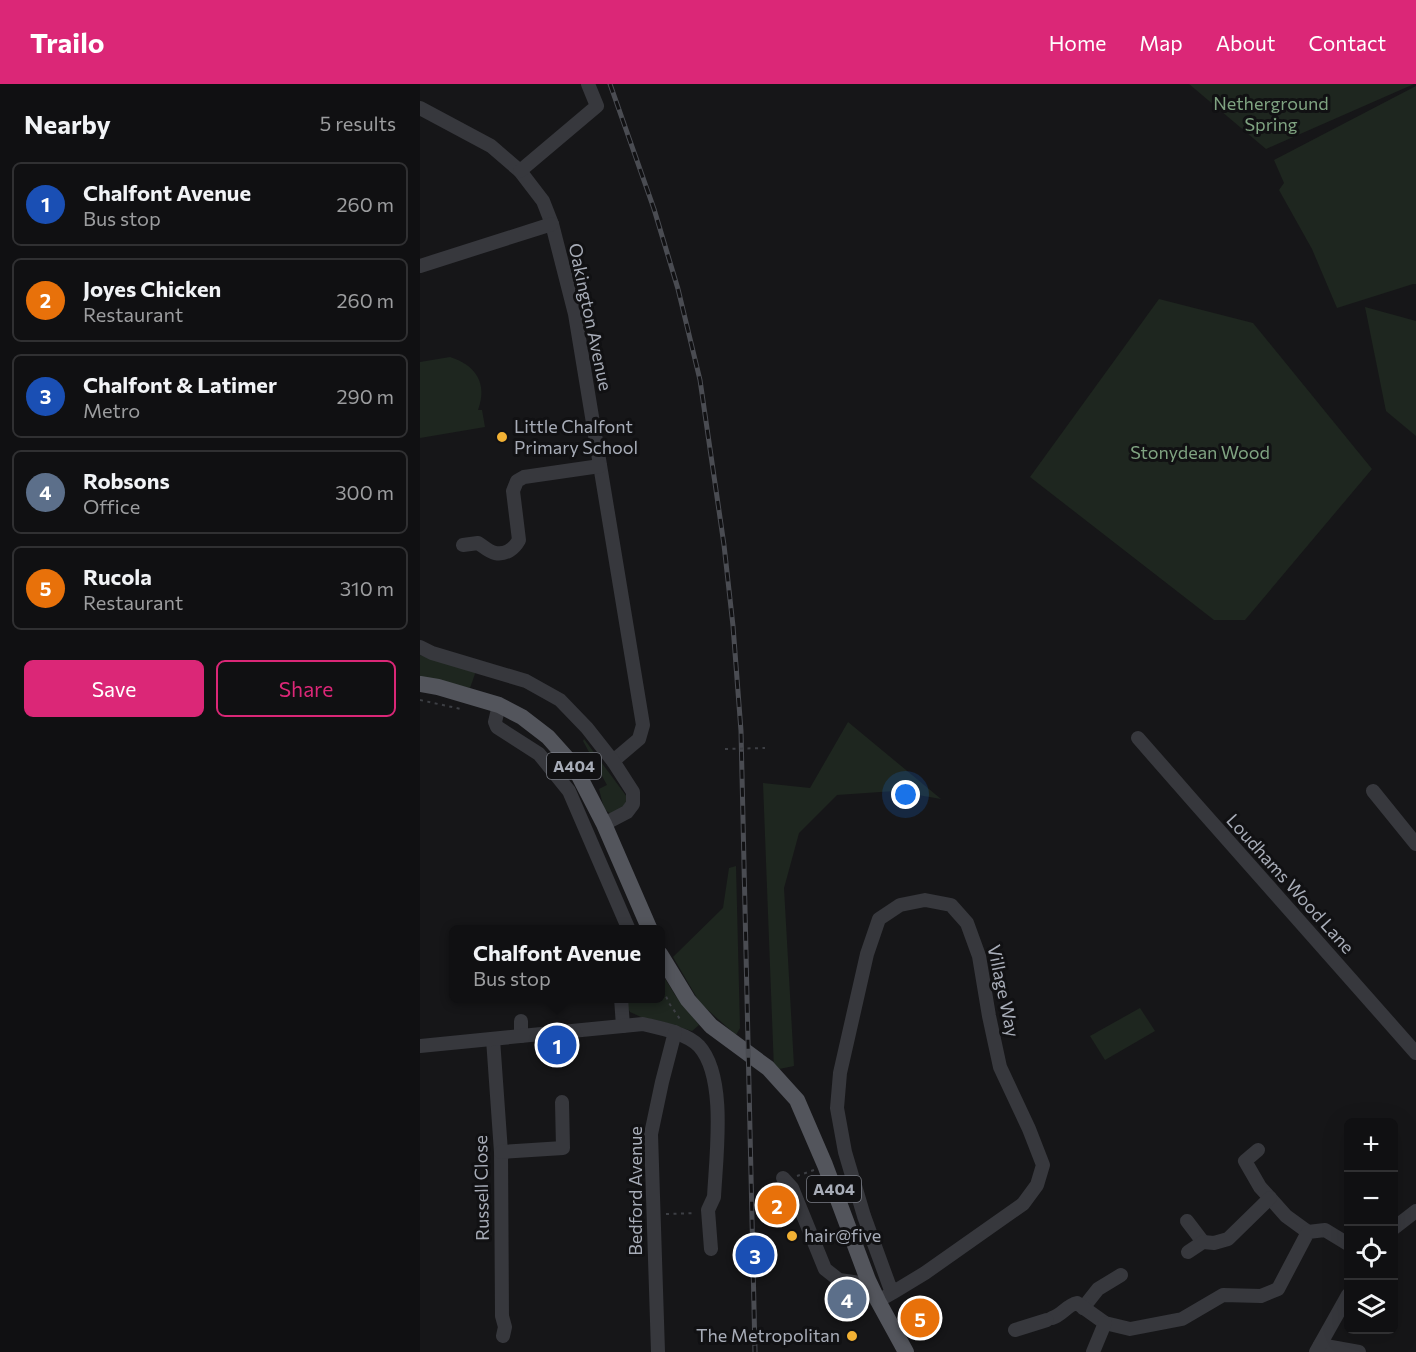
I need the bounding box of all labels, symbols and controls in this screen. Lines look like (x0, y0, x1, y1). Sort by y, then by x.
text: Trailo (30, 25, 105, 59)
text: Home (1049, 30, 1106, 55)
text: Map (1139, 30, 1183, 55)
text: About (1216, 30, 1275, 55)
text: Contact (1308, 30, 1386, 55)
park label: Netherground Spring (1213, 92, 1329, 135)
text: Nearby (24, 108, 111, 139)
text: 5 results (320, 111, 396, 135)
text: Chalfont Avenue (83, 179, 251, 206)
text: 1 (41, 192, 50, 216)
text: 260 m (336, 192, 394, 216)
text: Bus stop (83, 206, 161, 230)
street label: Oakington Avenue (565, 241, 617, 393)
text: Joyes Chicken (83, 275, 221, 302)
text: 2 (40, 288, 51, 312)
text: 260 m (336, 288, 394, 312)
text: Restaurant (83, 302, 183, 326)
text: Chalfont & Latimer (83, 371, 277, 398)
text: 3 (40, 384, 51, 408)
text: 290 m (336, 384, 394, 408)
text: Metro (83, 398, 140, 422)
place label: Little Chalfont Primary School (514, 415, 638, 458)
marker: Little Chalfont Primary School (495, 430, 509, 444)
park label: Stonydean Wood (1130, 441, 1270, 463)
text: Robsons (83, 467, 170, 494)
text: 4 (39, 480, 52, 504)
text: 300 m (335, 480, 394, 504)
text: Office (83, 494, 140, 518)
text: Rucola (83, 563, 152, 590)
text: 5 (40, 576, 51, 600)
text: 310 m (340, 576, 394, 600)
text: Restaurant (83, 590, 183, 614)
button: Save (24, 660, 204, 717)
button: Share (216, 660, 396, 717)
road number: A404 (547, 753, 601, 779)
your location (891, 780, 920, 809)
street label: Loudhams Wood Lane (1222, 809, 1359, 958)
popup (449, 925, 665, 1003)
text: Chalfont Avenue (473, 939, 641, 966)
street label: Village Way (983, 943, 1025, 1039)
text: Bus stop (473, 966, 551, 990)
pin: 1 (538, 1022, 576, 1068)
map controls (1344, 1118, 1398, 1334)
button: + (1344, 1118, 1398, 1172)
street label: Bedford Avenue (624, 1126, 646, 1256)
street label: Russell Close (469, 1135, 493, 1241)
button: − (1344, 1172, 1398, 1226)
road number: A404 (807, 1176, 861, 1202)
pin: 2 (758, 1182, 796, 1228)
place label: hair@five (804, 1224, 881, 1246)
button: locate (1344, 1226, 1398, 1280)
marker: hair@five (785, 1229, 799, 1243)
pin: 3 (736, 1232, 774, 1278)
pin: 4 (828, 1276, 866, 1322)
button: layers (1344, 1280, 1398, 1334)
pin: 5 (900, 1296, 940, 1340)
place label: The Metropolitan (696, 1324, 840, 1346)
marker: The Metropolitan (845, 1329, 859, 1343)

